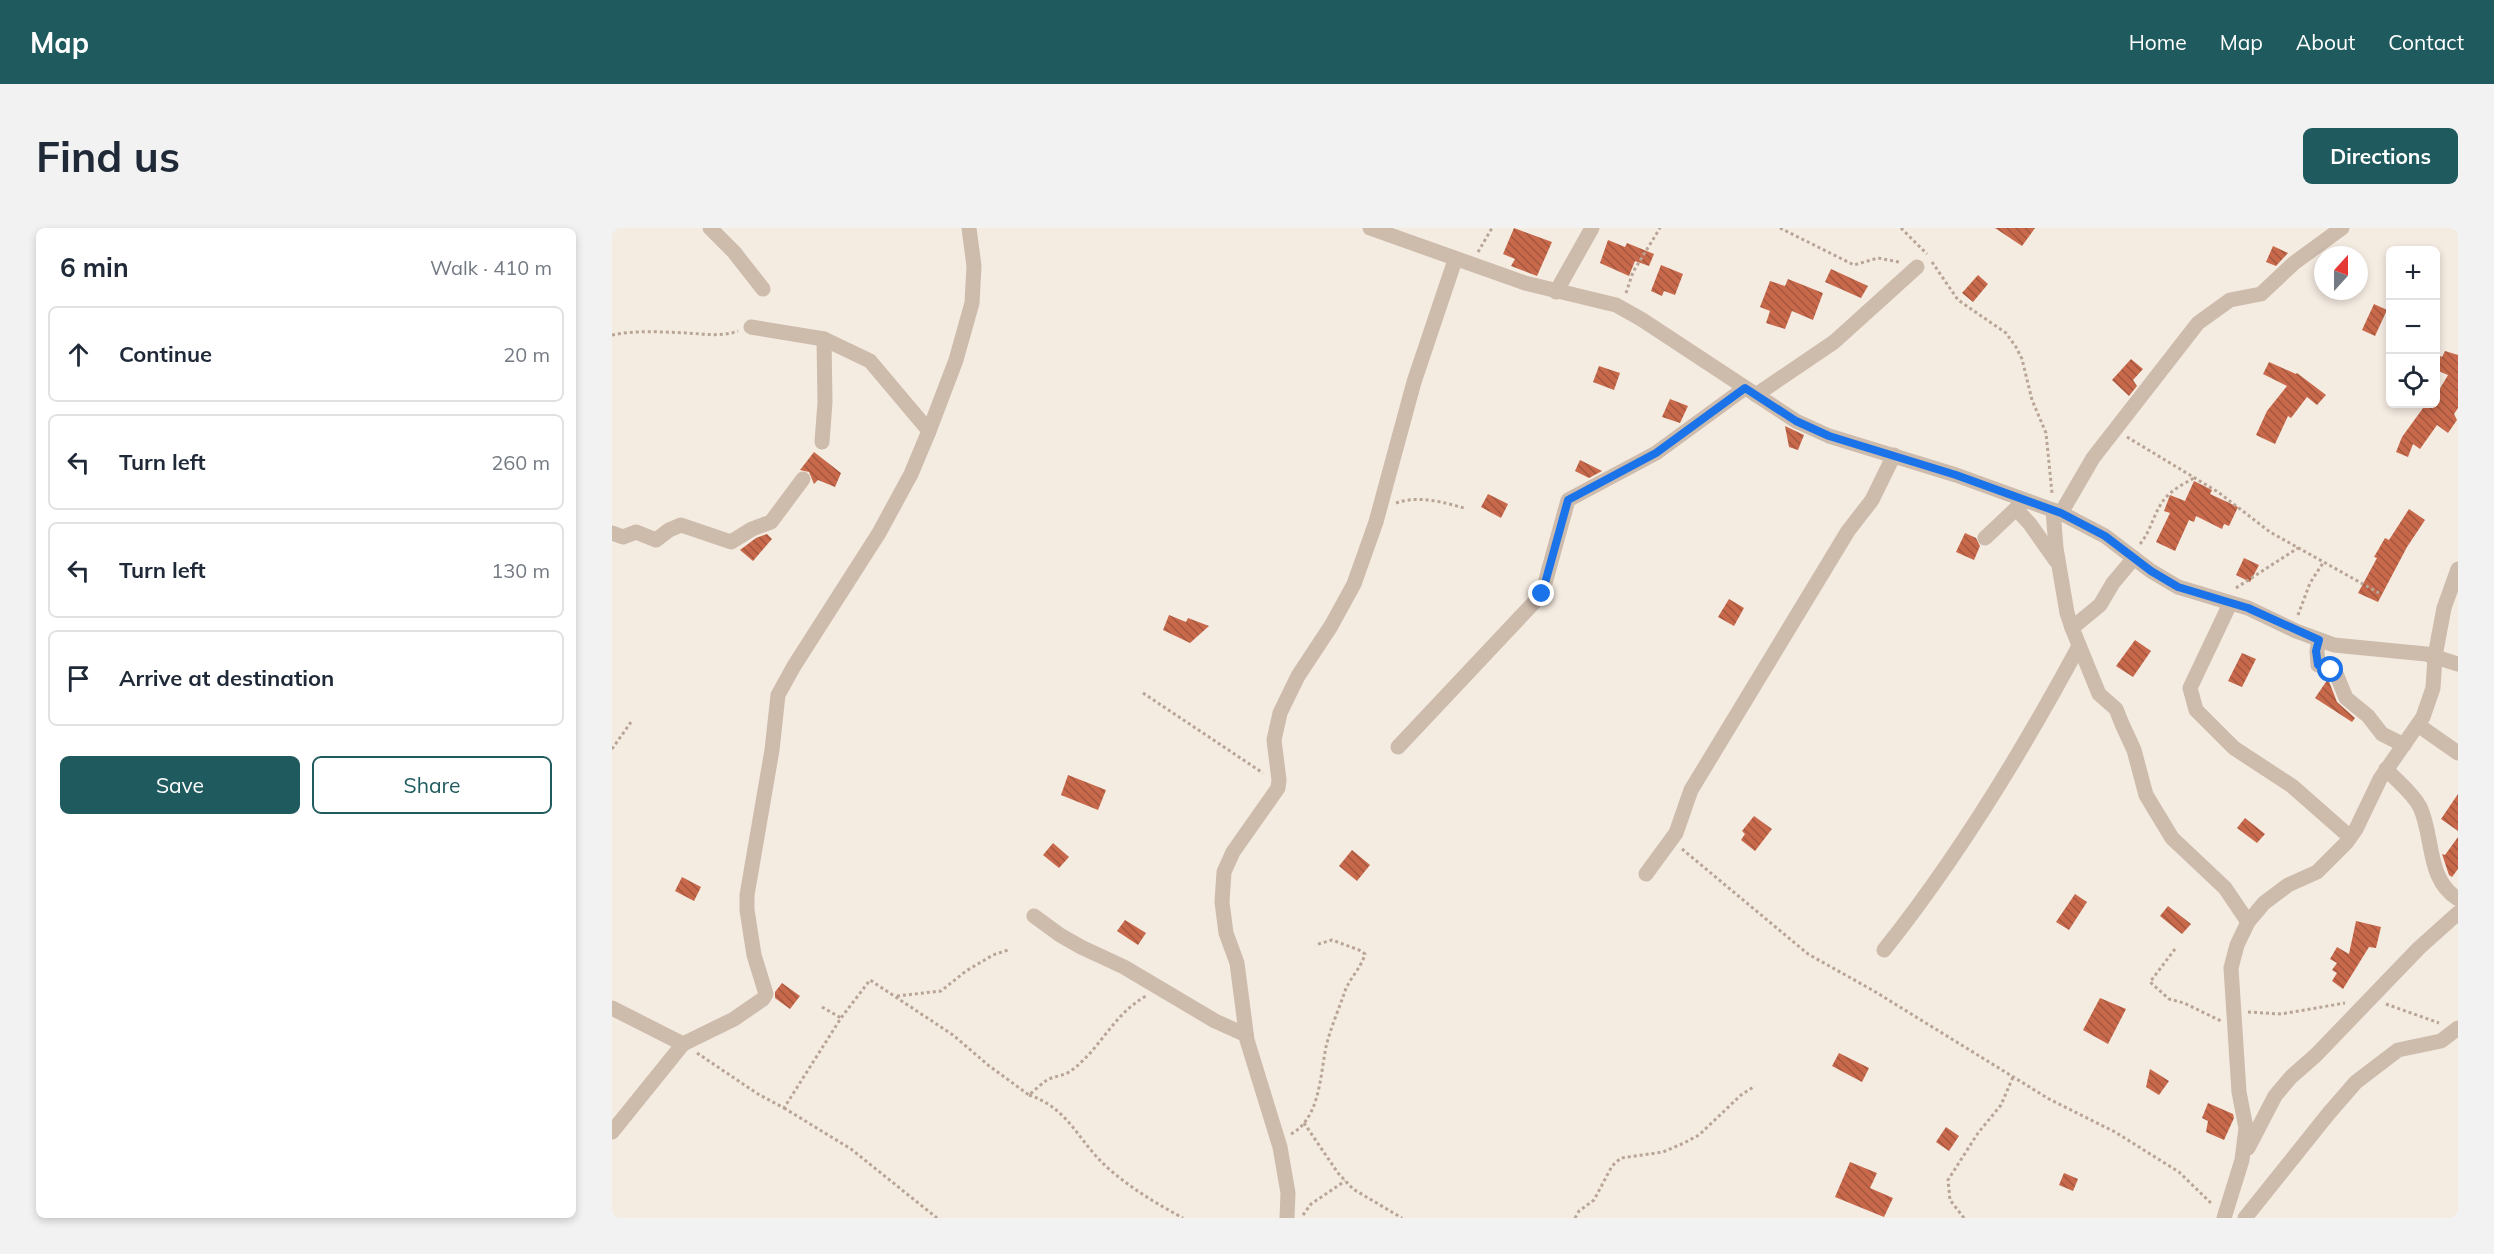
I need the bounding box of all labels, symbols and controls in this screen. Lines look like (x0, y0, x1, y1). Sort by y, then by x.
text: Map (30, 25, 89, 60)
text: Home (2129, 29, 2187, 55)
text: Map (2220, 29, 2263, 55)
text: About (2296, 29, 2355, 55)
text: Contact (2388, 29, 2464, 55)
button: Directions (2303, 128, 2458, 184)
text: Find us (36, 130, 180, 183)
north arrow (2314, 246, 2368, 300)
map controls (2386, 246, 2440, 408)
button: + (2386, 246, 2440, 300)
text: 6 min (60, 251, 129, 284)
text: Walk · 410 m (430, 255, 552, 280)
button: − (2386, 300, 2440, 354)
icon: ahead (62, 338, 95, 371)
text: Continue (119, 340, 212, 368)
text: 20 m (503, 342, 550, 367)
button: locate (2386, 354, 2440, 408)
icon: left (62, 446, 95, 479)
text: Turn left (119, 448, 206, 476)
text: 260 m (491, 450, 550, 475)
icon: left (62, 554, 95, 587)
text: Turn left (119, 556, 206, 584)
text: 130 m (491, 558, 550, 583)
route end (1528, 580, 1554, 606)
route start (2317, 656, 2343, 682)
icon: arrive (62, 662, 95, 695)
text: Arrive at destination (119, 664, 334, 692)
button: Save (60, 756, 300, 814)
button: Share (312, 756, 552, 814)

